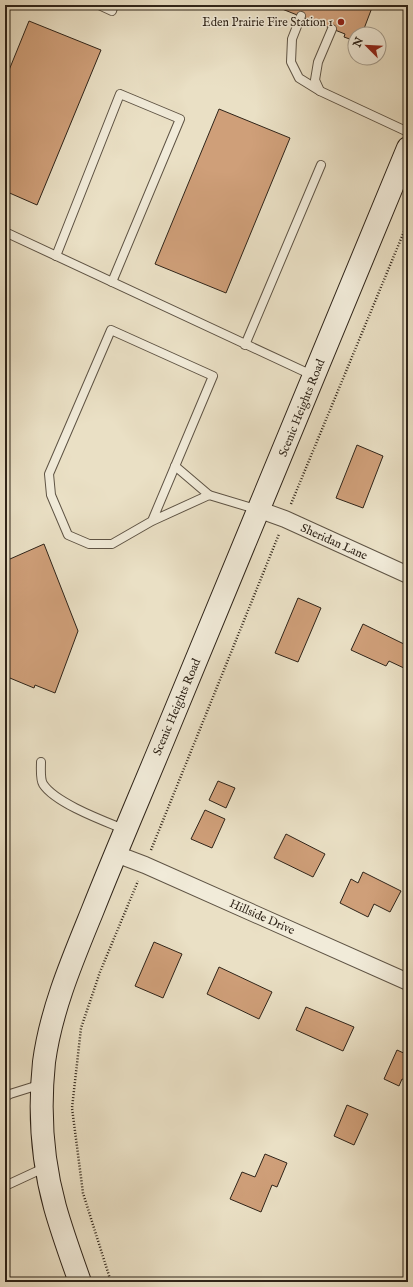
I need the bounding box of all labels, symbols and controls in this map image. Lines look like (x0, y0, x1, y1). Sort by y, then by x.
place label: Eden Prairie Fire Station 1 (202, 15, 333, 30)
marker: Eden Prairie Fire Station 1 (336, 17, 346, 27)
north arrow (347, 26, 387, 66)
text: N (350, 35, 367, 50)
street label: Scenic Heights Road (276, 356, 329, 459)
street label: Sheridan Lane (298, 521, 370, 564)
street label: Scenic Heights Road (150, 656, 204, 758)
street label: Hillside Drive (227, 896, 297, 938)

